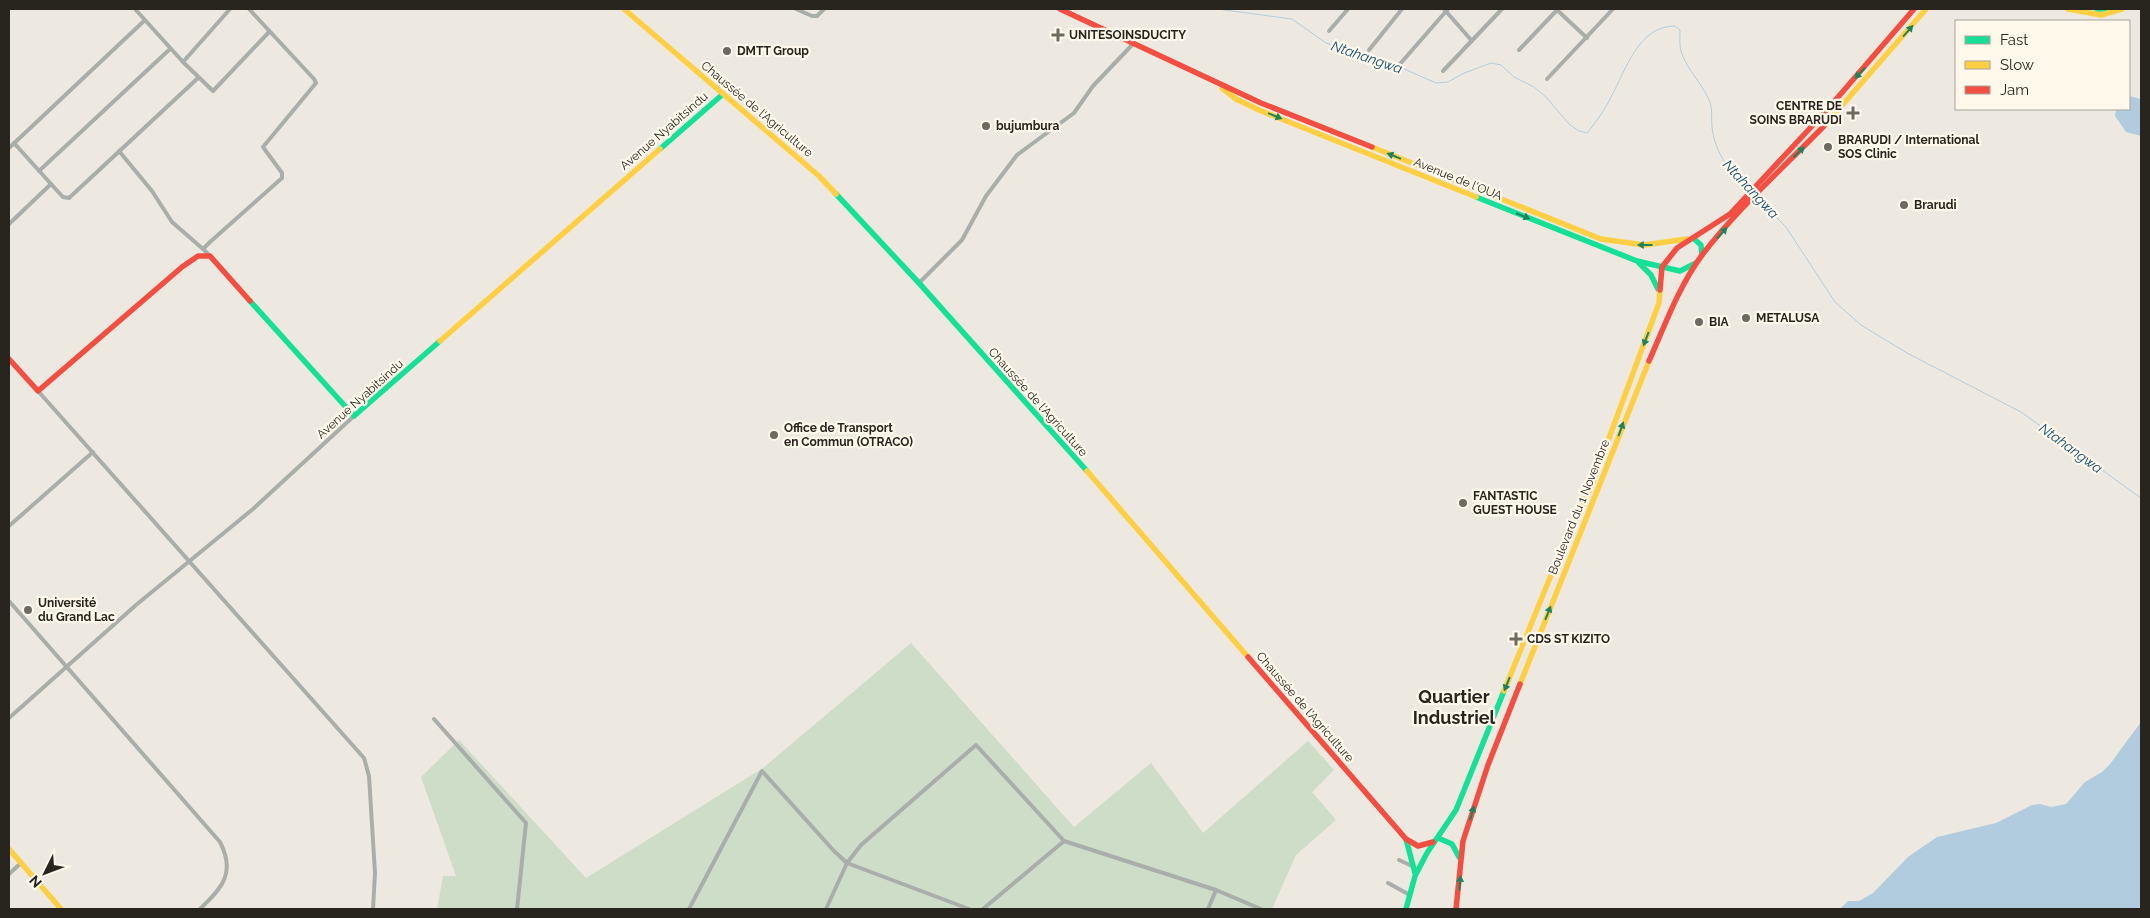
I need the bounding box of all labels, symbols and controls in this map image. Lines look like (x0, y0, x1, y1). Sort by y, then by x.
legend (1955, 20, 2130, 110)
one-way arrow (1902, 26, 1914, 38)
marker: UNITESOINSDUCITY (1051, 28, 1065, 42)
place label: UNITESOINSDUCITY (1069, 28, 1186, 42)
text: Fast (2000, 31, 2028, 49)
water label: Ntahangwa (1329, 37, 1405, 77)
place label: DMTT Group (737, 44, 809, 58)
marker: DMTT Group (721, 45, 733, 57)
text: Slow (2000, 56, 2034, 74)
street label: Chaussée de l'Agriculture (698, 58, 816, 160)
one-way arrow (1854, 66, 1866, 78)
text: Jam (2000, 81, 2029, 99)
street label: Avenue Nyabitsindu (617, 89, 711, 173)
place label: CENTRE DE SOINS BRARUDI (1750, 99, 1842, 127)
marker: CENTRE DE SOINS BRARUDI (1846, 106, 1860, 120)
one-way arrow (1267, 113, 1282, 120)
place label: bujumbura (996, 119, 1059, 133)
marker: bujumbura (980, 120, 992, 132)
place label: BRARUDI / International SOS Clinic (1838, 133, 1979, 161)
marker: BRARUDI / International SOS Clinic (1822, 141, 1834, 153)
one-way arrow (1793, 146, 1805, 158)
one-way arrow (1386, 152, 1401, 160)
street label: Avenue de l'OUA (1412, 155, 1504, 203)
water label: Ntahangwa (1720, 156, 1782, 222)
place label: Brarudi (1914, 198, 1957, 212)
marker: Brarudi (1898, 199, 1910, 211)
one-way arrow (1516, 212, 1531, 220)
one-way arrow (1716, 227, 1728, 239)
one-way arrow (1636, 241, 1652, 249)
place label: METALUSA (1756, 311, 1820, 325)
marker: METALUSA (1740, 312, 1752, 324)
place label: BIA (1709, 315, 1730, 329)
marker: BIA (1693, 316, 1705, 328)
one-way arrow (1642, 332, 1650, 347)
street label: Chaussée de l'Agriculture (986, 345, 1090, 459)
street label: Avenue Nyabitsindu (314, 357, 406, 441)
water label: Ntahangwa (2036, 420, 2106, 476)
place label: Office de Transport en Commun (OTRACO) (784, 421, 913, 449)
one-way arrow (1617, 421, 1625, 436)
marker: Office de Transport en Commun (OTRACO) (768, 429, 780, 441)
street label: Boulevard du 1 Novembre (1545, 437, 1613, 577)
place label: FANTASTIC GUEST HOUSE (1473, 489, 1557, 517)
marker: FANTASTIC GUEST HOUSE (1457, 497, 1469, 509)
place label: Université du Grand Lac (38, 596, 115, 624)
marker: Université du Grand Lac (22, 604, 34, 616)
one-way arrow (1545, 605, 1552, 620)
marker: CDS ST KIZITO (1509, 632, 1523, 646)
place label: CDS ST KIZITO (1527, 632, 1610, 646)
street label: Chaussée de l'Agriculture (1253, 649, 1357, 765)
one-way arrow (1502, 677, 1510, 691)
district label: Quartier Industriel (1413, 686, 1496, 728)
one-way arrow (1468, 806, 1476, 821)
north arrow (20, 848, 70, 898)
text: N (26, 872, 45, 891)
one-way arrow (1456, 875, 1464, 891)

